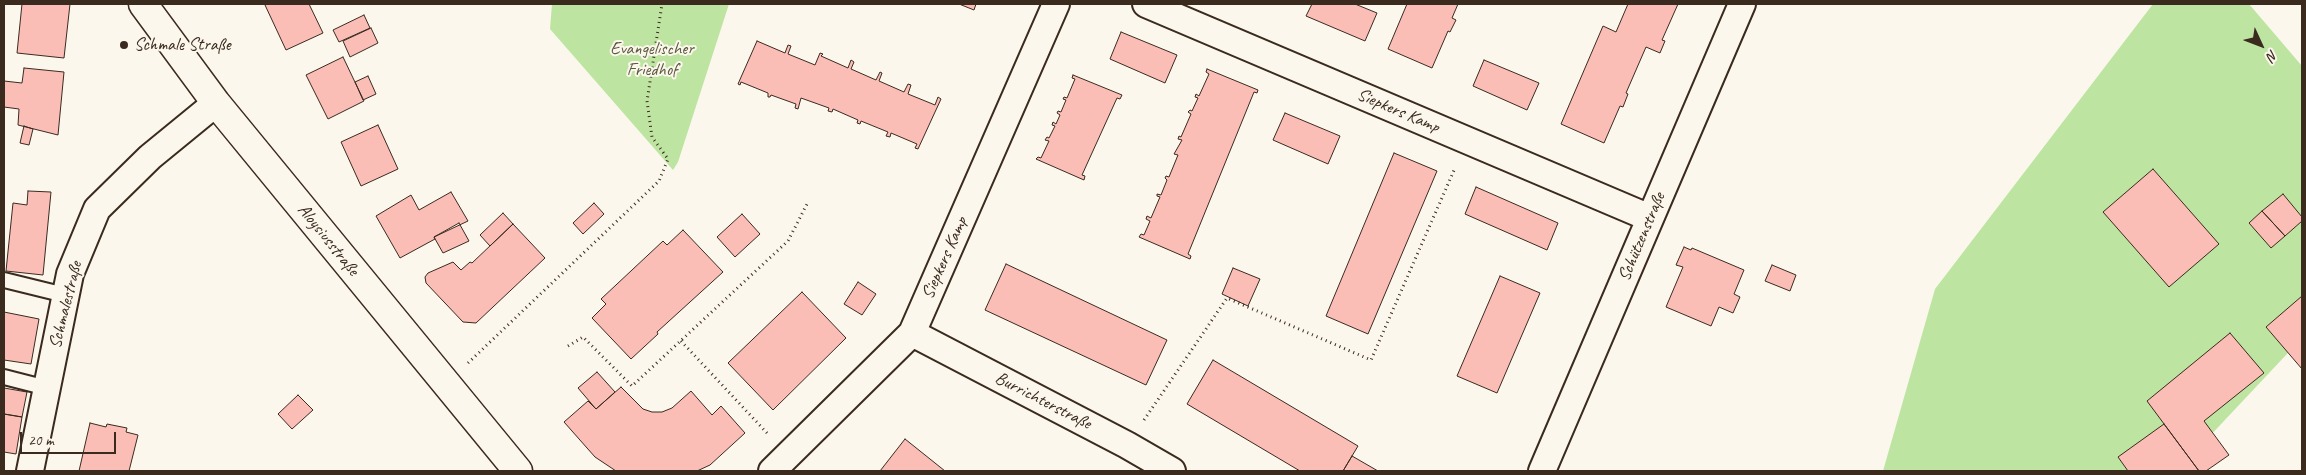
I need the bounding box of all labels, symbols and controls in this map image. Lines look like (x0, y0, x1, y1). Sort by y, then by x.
north arrow (2236, 20, 2286, 70)
place label: Schmale Straße (134, 34, 231, 56)
park label: Evangelischer Friedhof (610, 38, 694, 80)
marker: Schmale Straße (118, 39, 130, 51)
text: N (2263, 47, 2282, 65)
street label: Siepkers Kamp (1354, 84, 1442, 138)
street label: Schützenstraße (1614, 190, 1670, 284)
street label: Aloysiusstraße (292, 200, 364, 280)
street label: Siepkers Kamp (917, 214, 973, 302)
street label: Schmalestraße (45, 259, 87, 351)
street label: Burrichterstraße (991, 368, 1095, 434)
scale bar (22, 422, 119, 454)
text: 20 m (28, 431, 54, 450)

